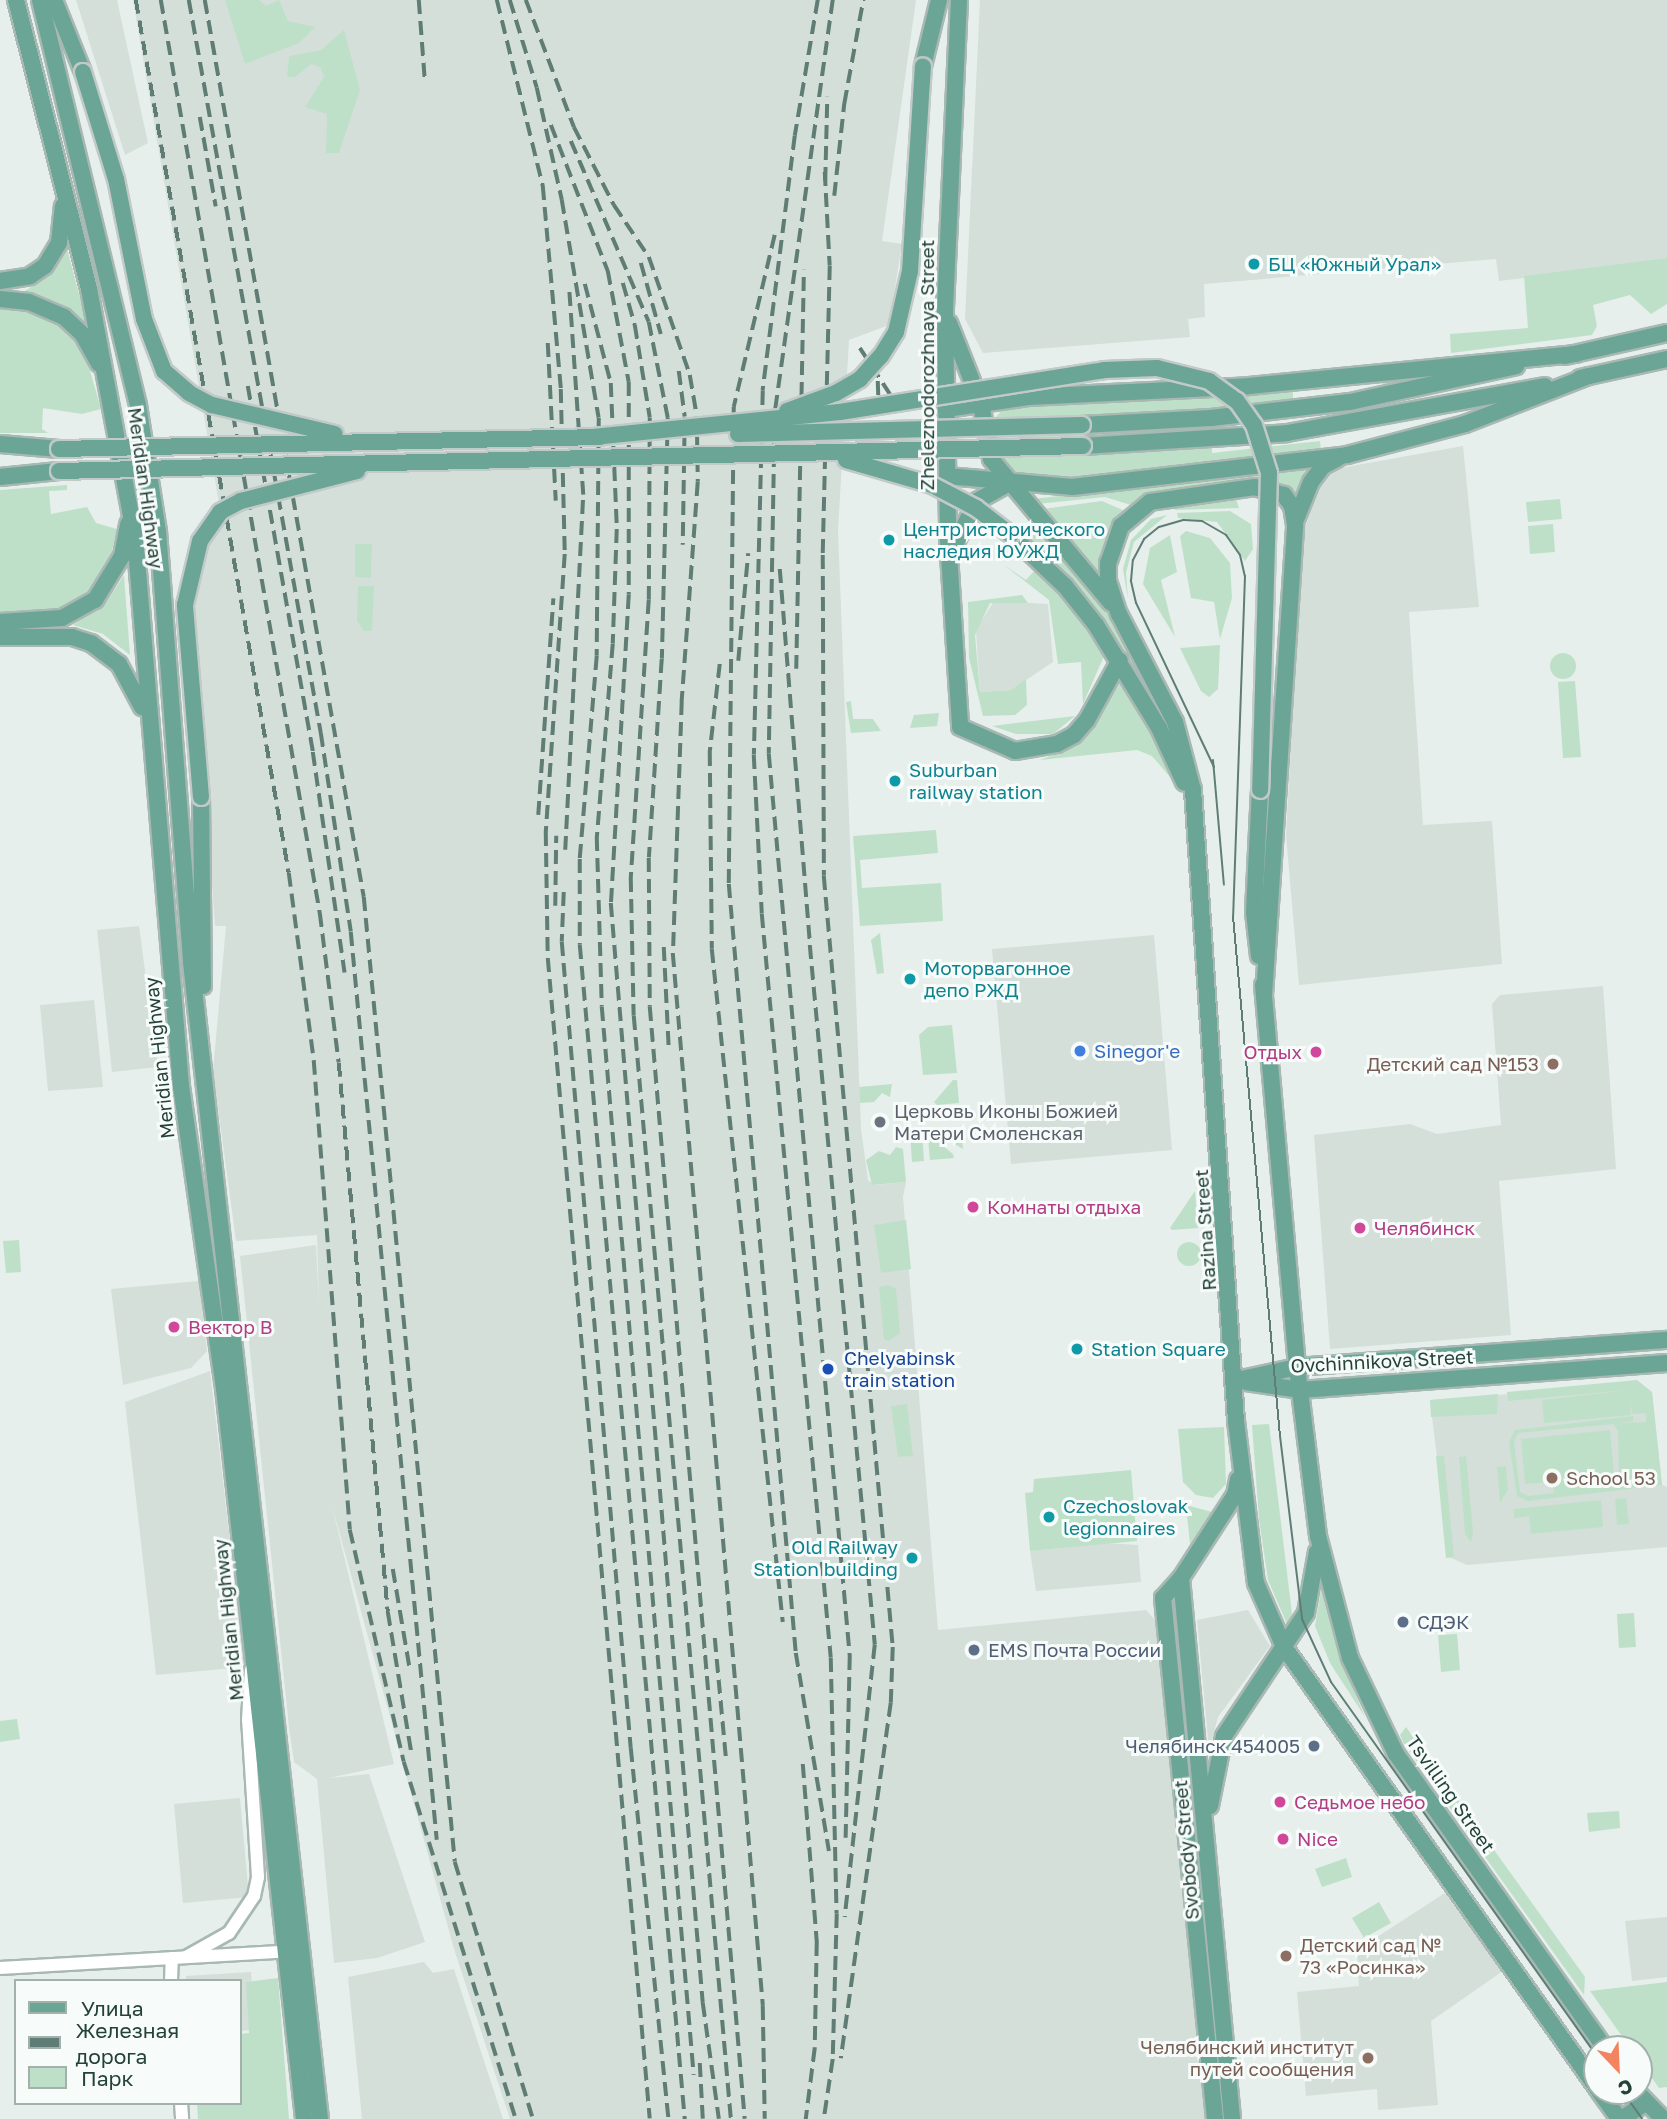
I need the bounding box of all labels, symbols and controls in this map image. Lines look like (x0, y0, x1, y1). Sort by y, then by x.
street label: Zheleznodorozhnaya Street (916, 240, 938, 490)
place label: БЦ «Южный Урал» (1268, 253, 1441, 275)
marker: БЦ «Южный Урал» (1246, 256, 1262, 272)
street label: Meridian Highway (123, 406, 169, 570)
place label: Центр исторического наследия ЮУЖД (903, 518, 1105, 562)
marker: Центр исторического наследия ЮУЖД (881, 532, 897, 548)
place label: Suburban railway station (909, 759, 1043, 803)
marker: Suburban railway station (887, 773, 903, 789)
place label: Моторвагонное депо РЖД (924, 957, 1071, 1001)
marker: Моторвагонное депо РЖД (902, 971, 918, 987)
street label: Meridian Highway (139, 976, 179, 1140)
place label: Sinegor'e (1094, 1040, 1180, 1062)
place label: Отдых (1244, 1041, 1302, 1063)
marker: Sinegor'e (1072, 1043, 1088, 1059)
marker: Отдых (1308, 1044, 1324, 1060)
place label: Детский сад №153 (1367, 1053, 1539, 1075)
marker: Детский сад №153 (1545, 1056, 1561, 1072)
place label: Церковь Иконы Божией Матери Смоленская (894, 1100, 1118, 1144)
marker: Церковь Иконы Божией Матери Смоленская (872, 1114, 888, 1130)
street label: Razina Street (1189, 1169, 1221, 1291)
place label: Комнаты отдыха (987, 1196, 1141, 1218)
marker: Комнаты отдыха (965, 1199, 981, 1215)
place label: Челябинск (1374, 1217, 1475, 1239)
marker: Челябинск (1352, 1220, 1368, 1236)
place label: Вектор В (188, 1316, 272, 1338)
marker: Вектор В (166, 1319, 182, 1335)
place label: Station Square (1091, 1338, 1226, 1360)
marker: Station Square (1069, 1341, 1085, 1357)
street label: Ovchinnikova Street (1290, 1345, 1474, 1377)
place label: Chelyabinsk train station (844, 1347, 955, 1391)
marker: Chelyabinsk train station (818, 1359, 838, 1379)
place label: School 53 (1566, 1467, 1656, 1489)
marker: School 53 (1544, 1470, 1560, 1486)
place label: Czechoslovak legionnaires (1063, 1495, 1188, 1539)
marker: Czechoslovak legionnaires (1041, 1509, 1057, 1525)
place label: Old Railway Station building (753, 1536, 898, 1580)
street label: Meridian Highway (208, 1538, 248, 1702)
marker: Old Railway Station building (904, 1550, 920, 1566)
place label: СДЭК (1417, 1611, 1469, 1633)
marker: СДЭК (1395, 1614, 1411, 1630)
place label: EMS Почта России (988, 1639, 1161, 1661)
marker: EMS Почта России (966, 1642, 982, 1658)
street label: Tsvilling Street (1402, 1731, 1500, 1857)
place label: Челябинск 454005 (1125, 1735, 1300, 1757)
marker: Челябинск 454005 (1306, 1738, 1322, 1754)
street label: Svobody Street (1169, 1779, 1203, 1921)
place label: Седьмое небо (1294, 1791, 1425, 1813)
marker: Седьмое небо (1272, 1794, 1288, 1810)
place label: Nice (1297, 1828, 1338, 1850)
marker: Nice (1275, 1831, 1291, 1847)
place label: Детский сад № 73 «Росинка» (1300, 1934, 1441, 1978)
marker: Детский сад № 73 «Росинка» (1278, 1948, 1294, 1964)
legend (14, 1979, 242, 2105)
text: Улица (81, 1995, 144, 2021)
text: Железная дорога (75, 2017, 179, 2069)
north arrow (1583, 2035, 1653, 2105)
place label: Челябинский институт путей сообщения (1140, 2036, 1354, 2080)
marker: Челябинский институт путей сообщения (1360, 2050, 1376, 2066)
text: Парк (81, 2065, 134, 2091)
text: С (1615, 2075, 1636, 2101)

